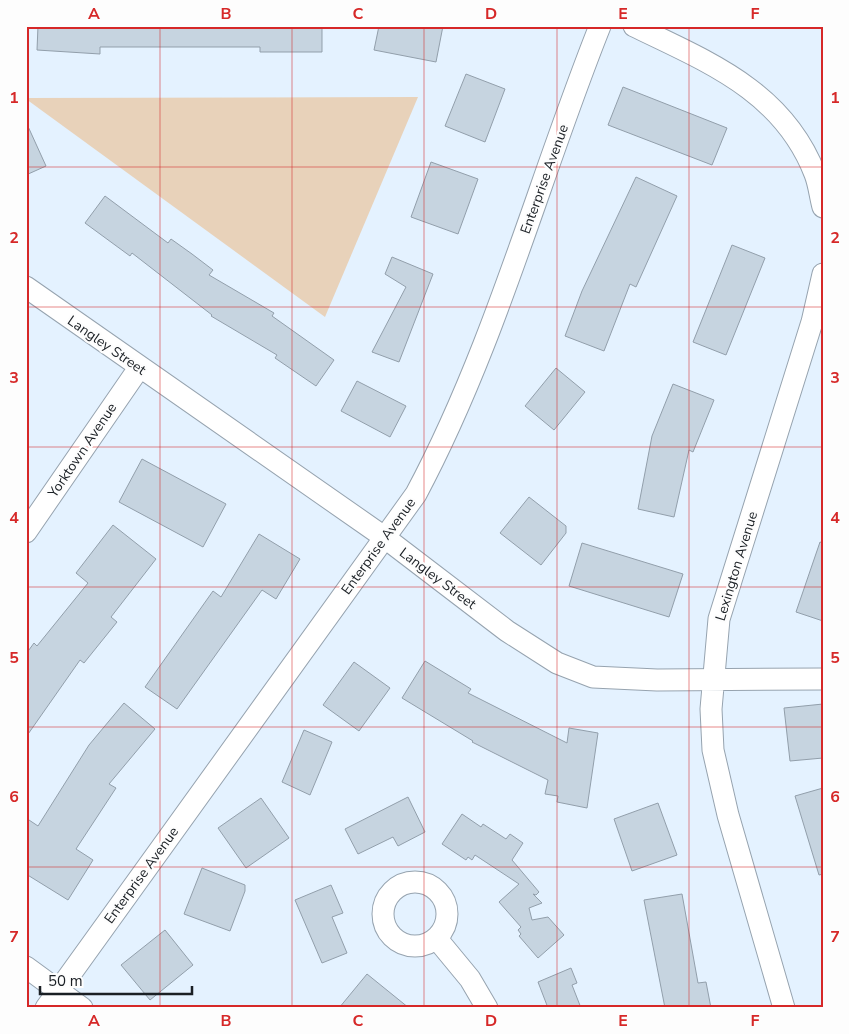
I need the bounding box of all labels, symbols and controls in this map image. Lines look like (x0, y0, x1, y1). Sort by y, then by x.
text: A (88, 3, 100, 25)
text: B (220, 3, 232, 25)
text: C (353, 3, 364, 25)
text: D (485, 3, 497, 25)
text: E (618, 3, 628, 25)
text: F (751, 3, 760, 25)
text: 1 (9, 87, 19, 109)
text: 1 (830, 87, 840, 109)
street label: Enterprise Avenue (516, 122, 573, 237)
text: 2 (9, 227, 19, 249)
text: 2 (830, 227, 840, 249)
street label: Langley Street (64, 311, 150, 380)
text: 3 (9, 367, 19, 389)
text: 3 (830, 367, 840, 389)
street label: Yorktown Avenue (43, 399, 121, 502)
street label: Enterprise Avenue (337, 494, 420, 599)
text: 4 (9, 507, 19, 529)
text: 4 (830, 507, 840, 529)
street label: Lexington Avenue (711, 509, 762, 623)
street label: Langley Street (395, 543, 480, 614)
text: 5 (9, 647, 19, 669)
text: 5 (830, 647, 840, 669)
text: 6 (9, 786, 19, 808)
text: 6 (830, 786, 840, 808)
street label: Enterprise Avenue (100, 823, 183, 928)
text: 7 (9, 926, 19, 948)
text: 7 (830, 926, 840, 948)
scale bar (40, 964, 192, 996)
text: 50 m (48, 971, 83, 991)
text: A (88, 1010, 100, 1032)
text: B (220, 1010, 232, 1032)
text: C (353, 1010, 364, 1032)
text: D (485, 1010, 497, 1032)
text: E (618, 1010, 628, 1032)
text: F (751, 1010, 760, 1032)

